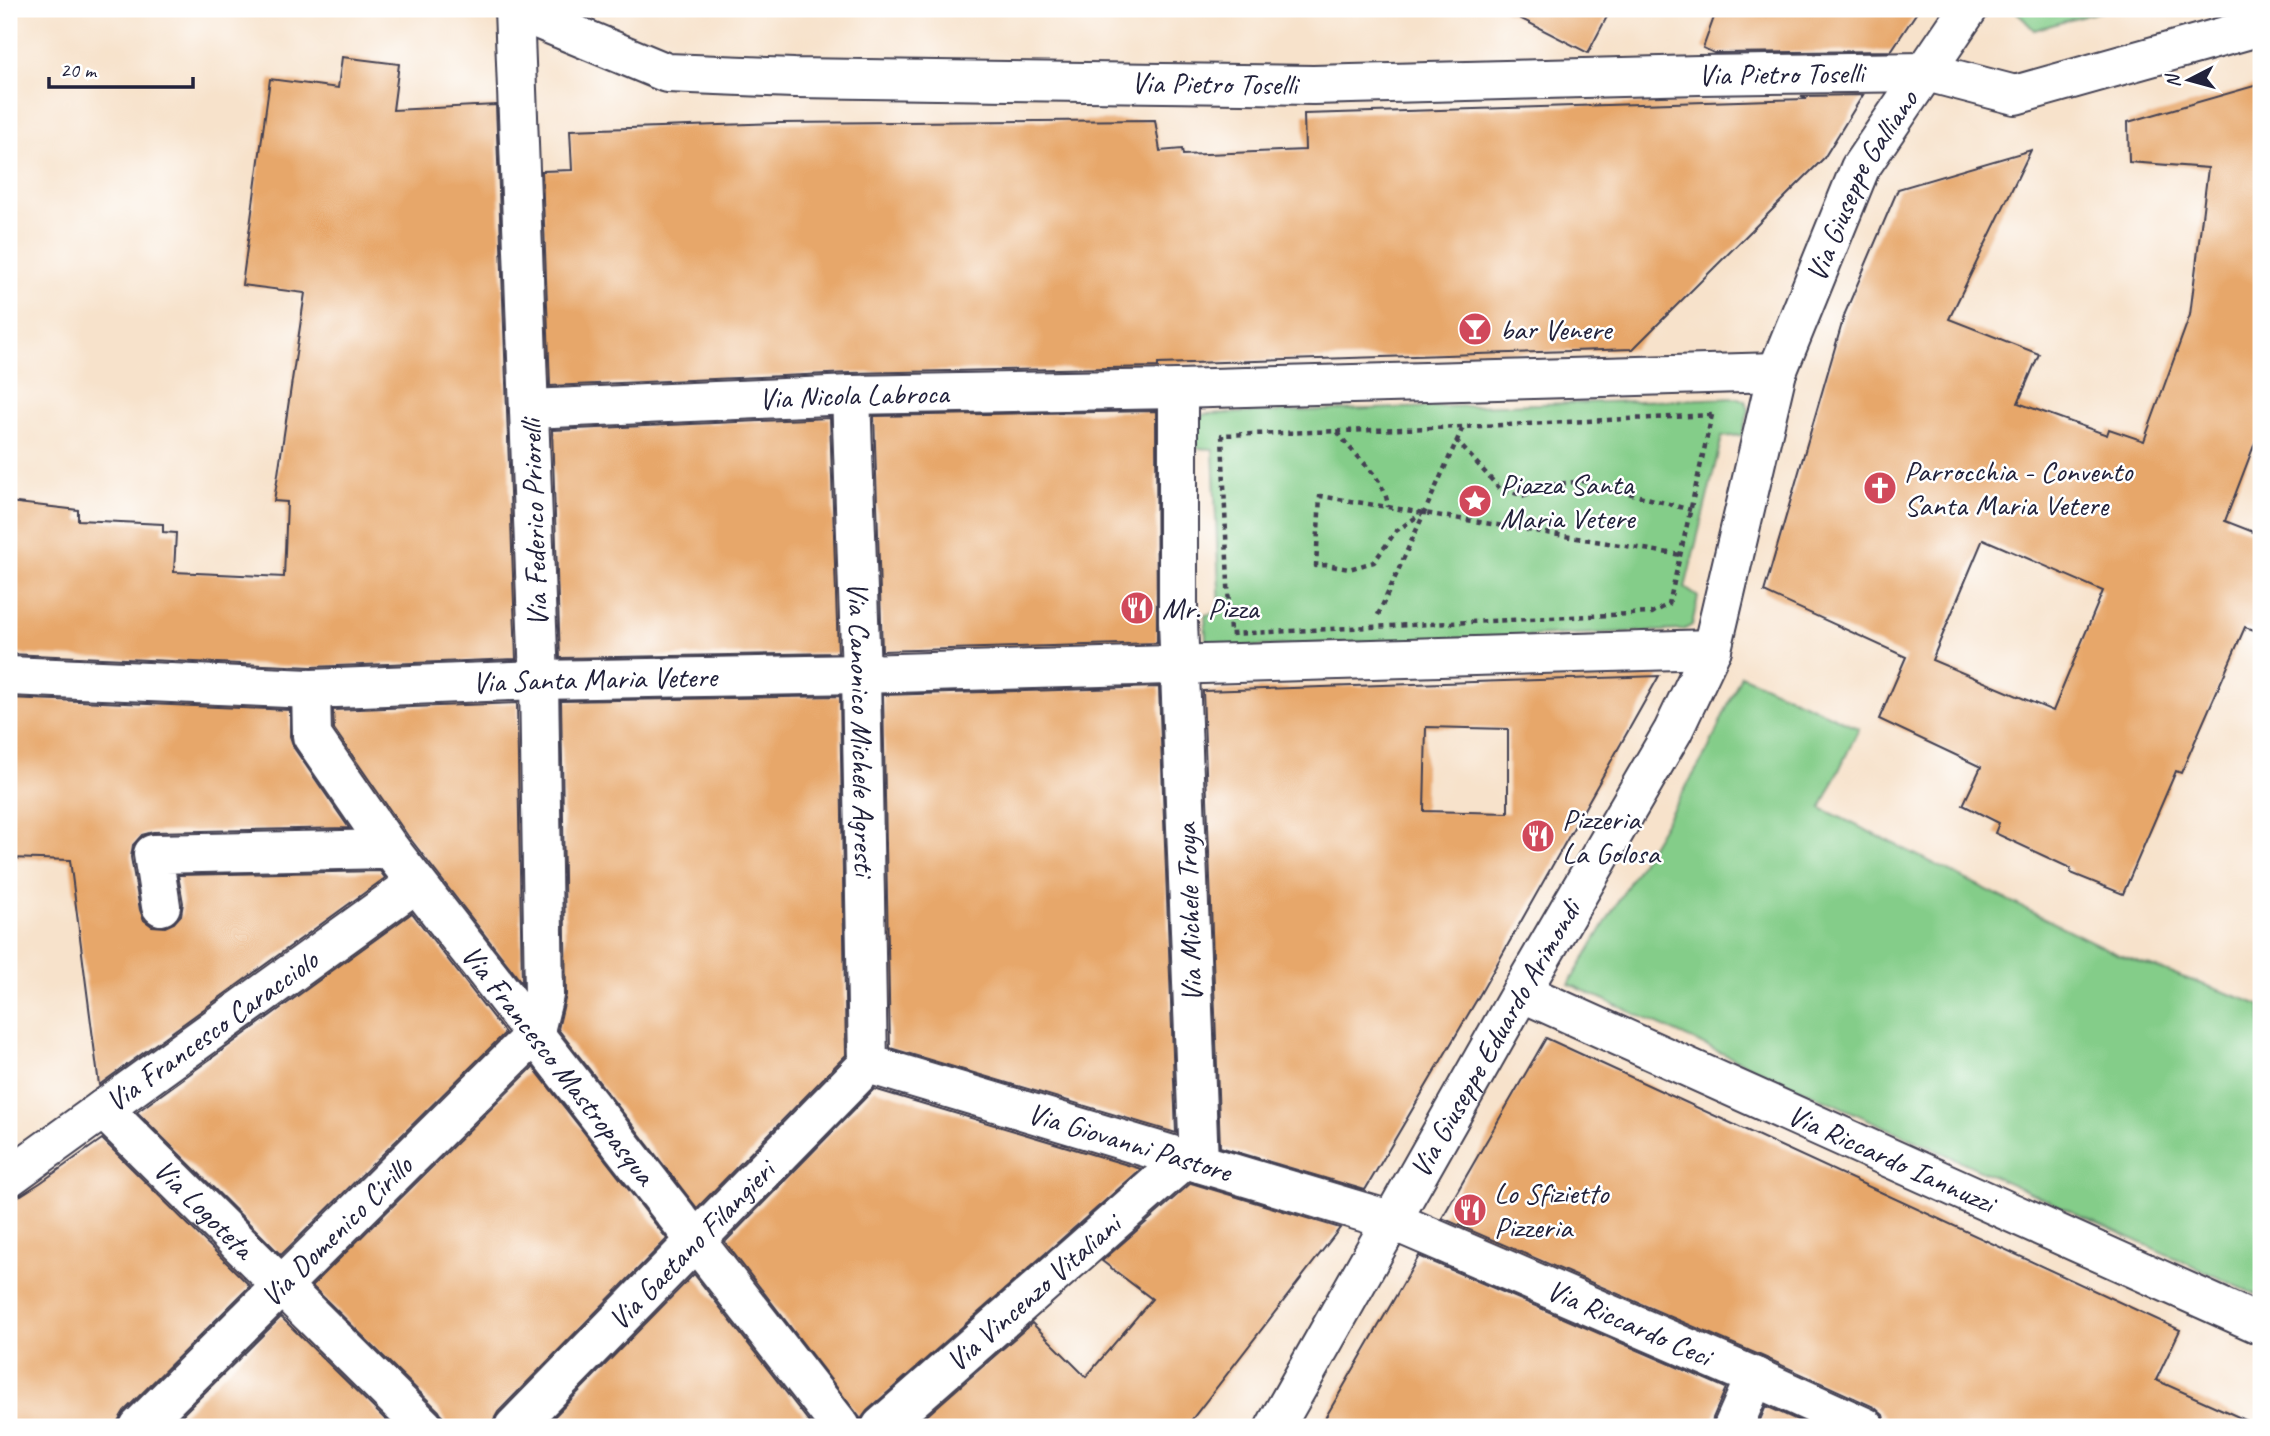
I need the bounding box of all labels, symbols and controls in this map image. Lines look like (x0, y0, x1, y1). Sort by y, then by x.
scale bar (49, 46, 192, 90)
north arrow (2154, 46, 2224, 116)
street label: Via Pietro Toselli (1698, 54, 1867, 94)
text: 20 m (60, 57, 98, 83)
street label: Via Pietro Toselli (1131, 64, 1301, 104)
text: N (2160, 71, 2186, 89)
street label: Via Giuseppe Galliano (1797, 82, 1927, 287)
bar icon: bar Venere (1456, 310, 1494, 348)
place label: bar Venere (1500, 310, 1614, 348)
street label: Via Nicola Labroca (758, 374, 951, 418)
street label: Via Federico Priorelli (511, 415, 557, 627)
place label: Parrocchia - Convento Santa Maria Vetere (1904, 452, 2134, 524)
place label: Piazza Santa Maria Vetere (1500, 465, 1637, 537)
church icon: Parrocchia - Convento Santa Maria Vetere (1861, 469, 1899, 507)
place icon: Piazza Santa Maria Vetere (1456, 482, 1494, 520)
street label: Via Canonico Michele Agresti (839, 581, 884, 880)
restaurant icon: Mr. Pizza (1118, 589, 1156, 627)
place label: Mr. Pizza (1162, 589, 1260, 627)
street label: Via Santa Maria Vetere (472, 658, 719, 702)
place label: Pizzeria La Golosa (1562, 800, 1662, 872)
restaurant icon: Pizzeria La Golosa (1519, 817, 1557, 855)
street label: Via Michele Troya (1167, 821, 1211, 1003)
street label: Via Giuseppe Eduardo Arimondi (1401, 891, 1591, 1184)
street label: Via Francesco Mastropasqua (453, 937, 665, 1194)
street label: Via Francesco Caracciolo (98, 940, 326, 1120)
street label: Via Giovanni Pastore (1024, 1094, 1238, 1191)
street label: Via Riccardo Iannuzzi (1782, 1096, 2004, 1223)
street label: Via Domenico Cirillo (252, 1147, 421, 1315)
street label: Via Gaetano Filangieri (600, 1150, 785, 1338)
street label: Via Logoteta (146, 1151, 264, 1269)
place label: Lo Sfizietto Pizzeria (1494, 1174, 1610, 1246)
restaurant icon: Lo Sfizietto Pizzeria (1451, 1191, 1489, 1229)
street label: Via Vincenzo Vitaliani (938, 1204, 1131, 1380)
street label: Via Riccardo Ceci (1541, 1271, 1720, 1376)

